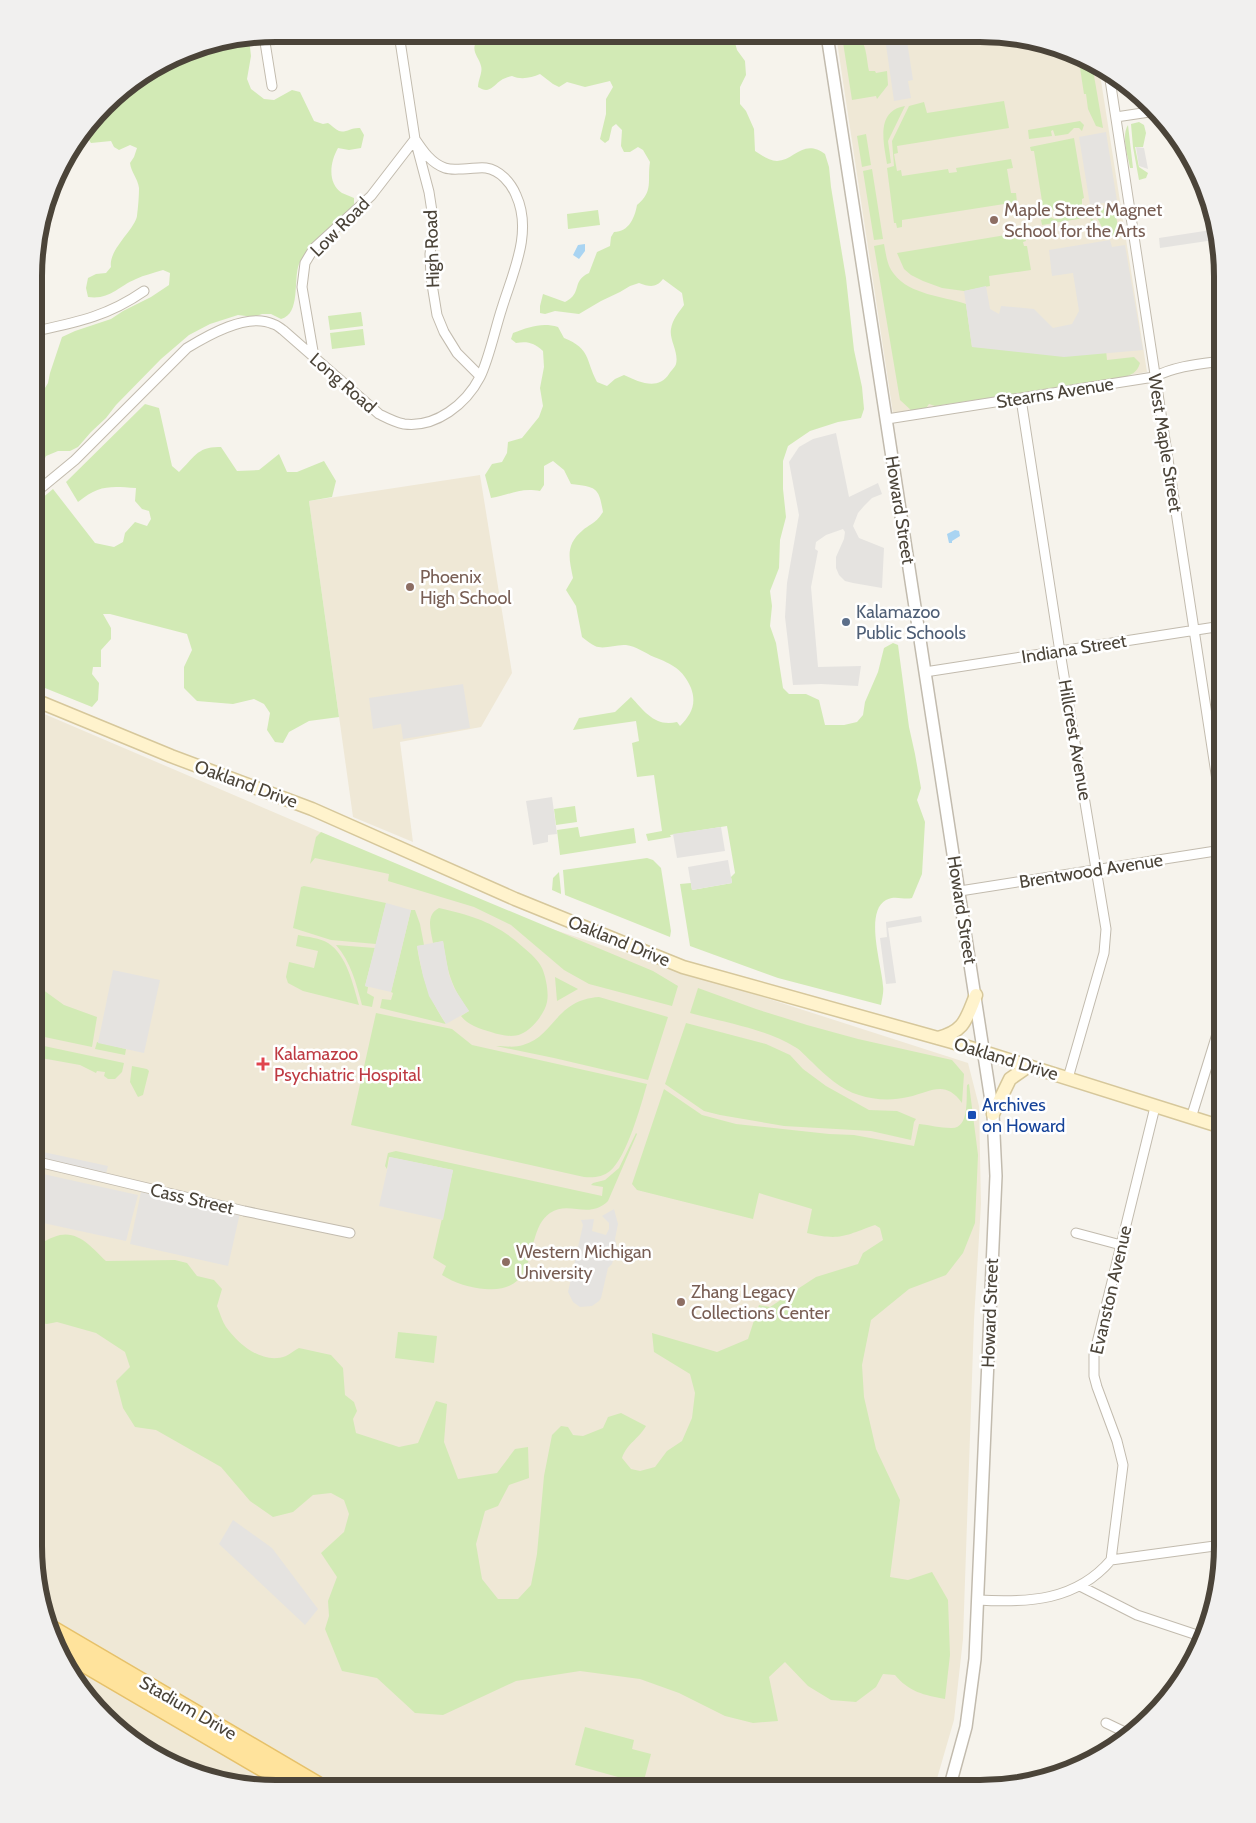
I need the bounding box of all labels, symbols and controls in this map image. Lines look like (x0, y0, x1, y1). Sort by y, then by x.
street label: Low Road (306, 193, 374, 261)
place label: Maple Street Magnet School for the Arts (1004, 199, 1162, 242)
street label: High Road (420, 210, 444, 288)
marker: Maple Street Magnet School for the Arts (988, 214, 1000, 226)
street label: Long Road (305, 348, 381, 418)
street label: West Maple Street (1143, 372, 1187, 514)
street label: Stearns Avenue (995, 373, 1115, 413)
street label: Howard Street (881, 454, 919, 566)
place label: Phoenix High School (420, 566, 512, 609)
marker: Phoenix High School (404, 581, 416, 593)
place label: Kalamazoo Public Schools (856, 601, 966, 644)
marker: Kalamazoo Public Schools (840, 616, 852, 628)
street label: Indiana Street (1020, 630, 1128, 668)
street label: Hillcrest Avenue (1054, 678, 1096, 802)
street label: Oakland Drive (192, 755, 300, 813)
street label: Brentwood Avenue (1018, 849, 1164, 893)
street label: Howard Street (943, 854, 981, 966)
street label: Oakland Drive (565, 911, 673, 971)
street label: Oakland Drive (951, 1033, 1061, 1085)
place label: Kalamazoo Psychiatric Hospital (274, 1043, 422, 1086)
marker: Kalamazoo Psychiatric Hospital (256, 1057, 270, 1071)
place label: Archives on Howard (982, 1094, 1065, 1137)
marker: Archives on Howard (966, 1109, 978, 1121)
street label: Cass Street (148, 1179, 236, 1219)
street label: Evanston Avenue (1085, 1223, 1137, 1357)
place label: Western Michigan University (516, 1241, 652, 1284)
marker: Western Michigan University (500, 1256, 512, 1268)
street label: Howard Street (977, 1258, 1003, 1368)
place label: Zhang Legacy Collections Center (691, 1281, 830, 1324)
marker: Zhang Legacy Collections Center (675, 1296, 687, 1308)
street label: Stadium Drive (136, 1671, 240, 1745)

